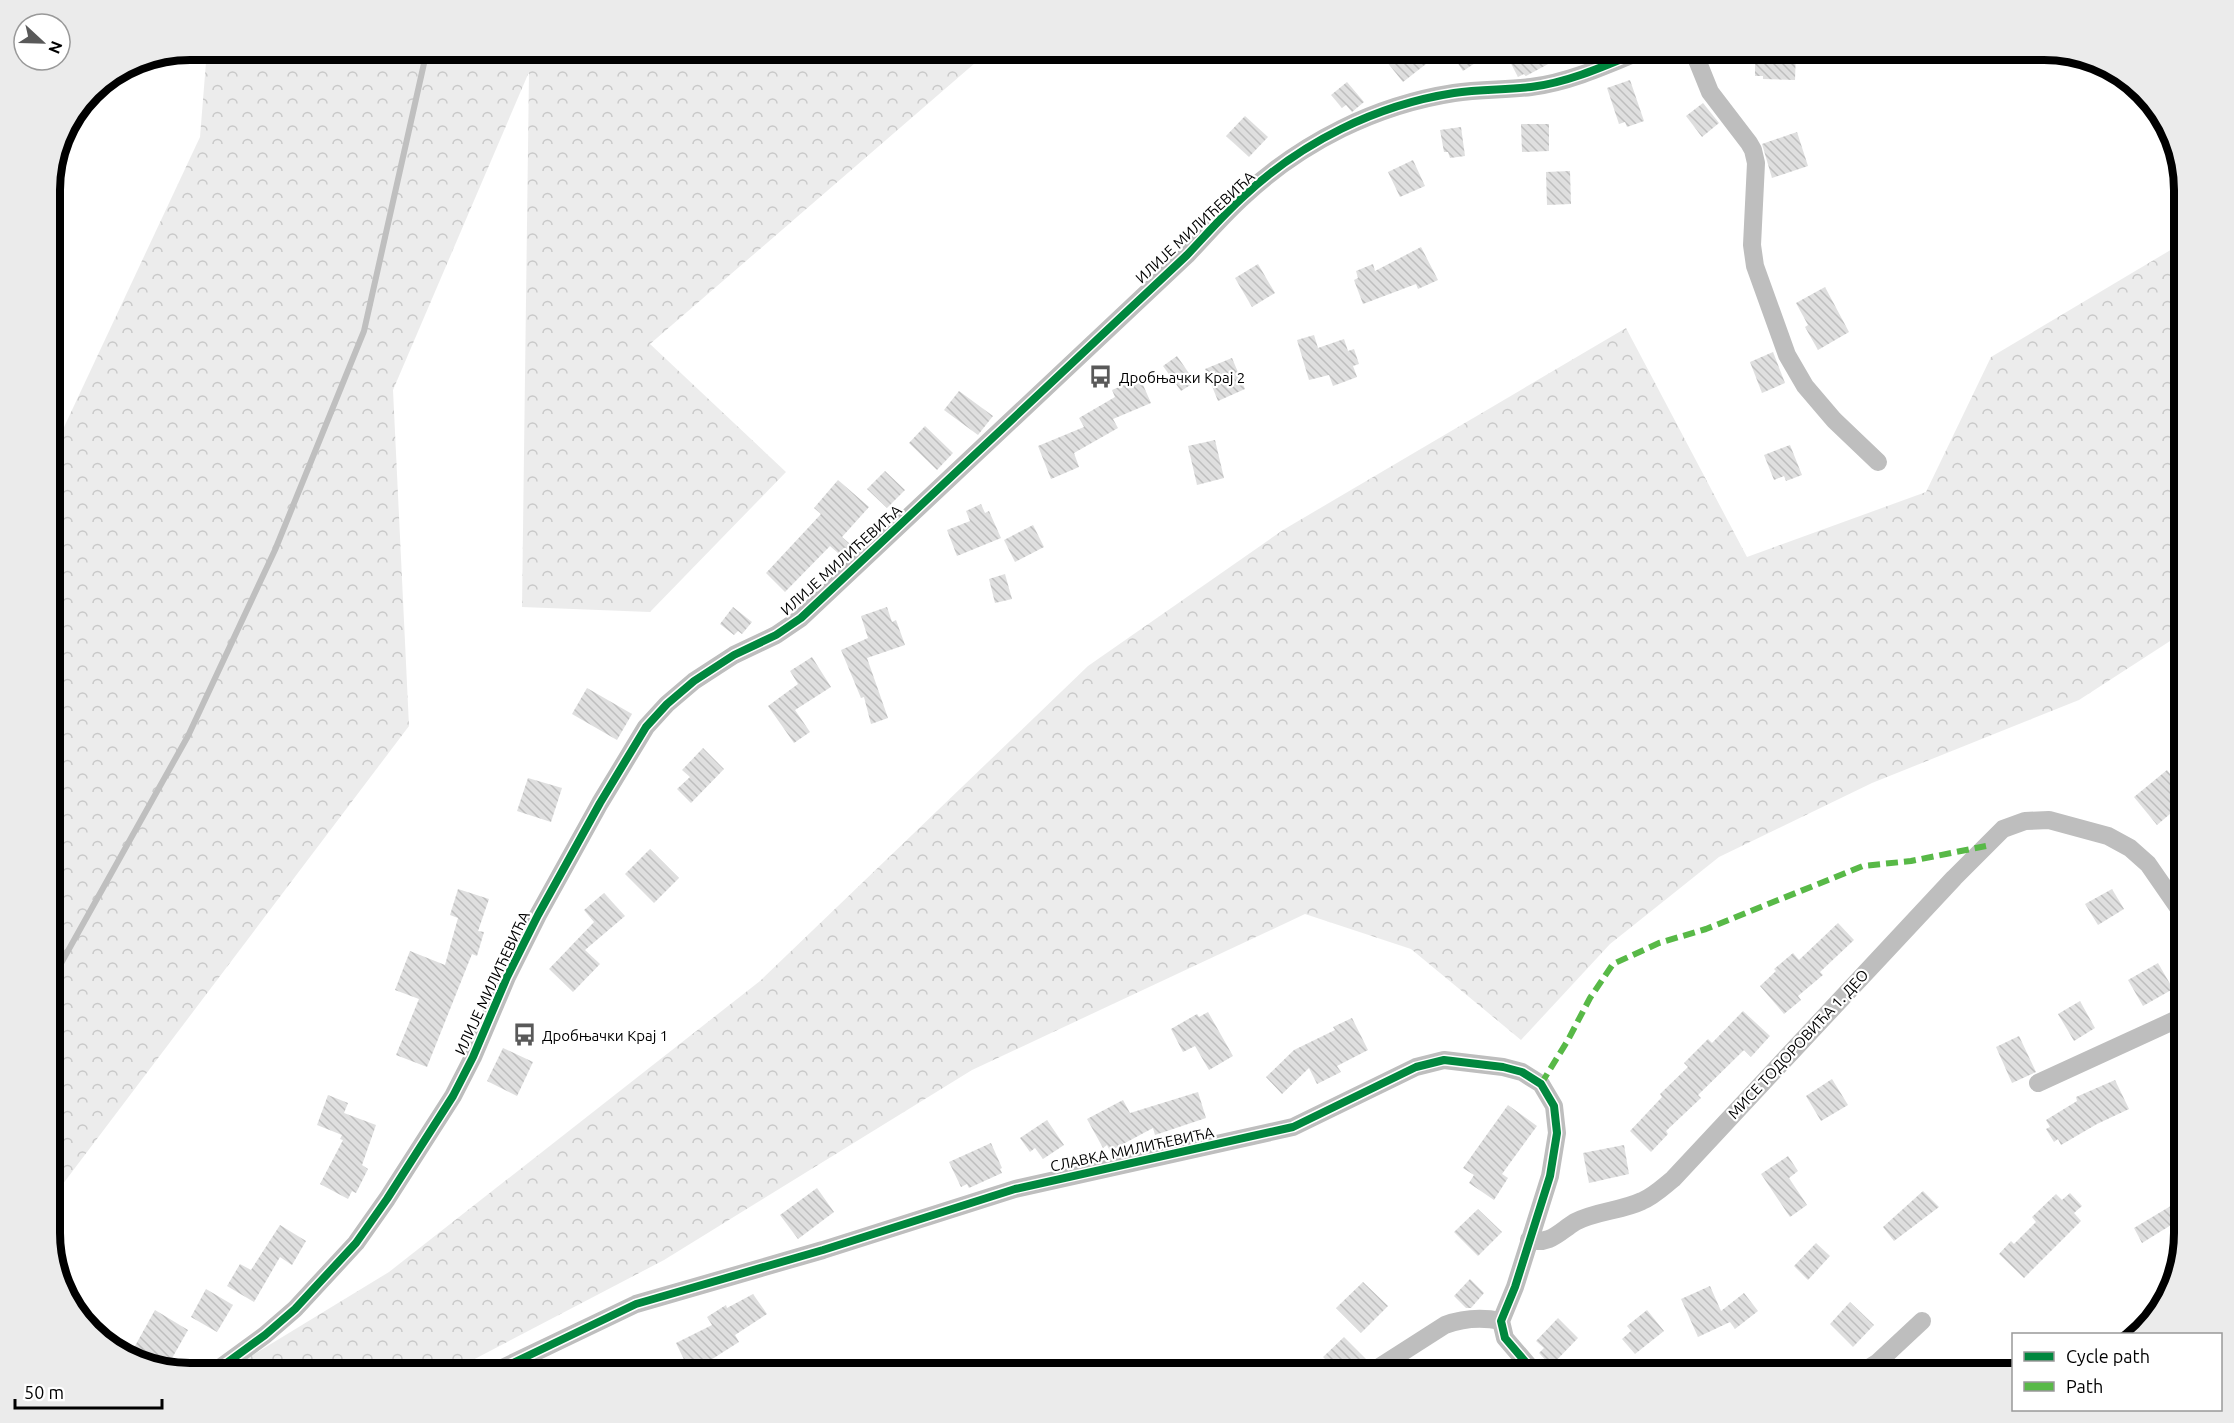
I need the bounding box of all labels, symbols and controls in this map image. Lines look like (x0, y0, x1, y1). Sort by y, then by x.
north arrow (12, 12, 72, 72)
text: N (45, 39, 66, 57)
street label: ИЛИЈЕ МИЛИЋЕВИЋА (1132, 167, 1258, 287)
bus stop icon: Дробњачки Крај 2 (1088, 364, 1114, 390)
place label: Дробњачки Крај 2 (1119, 369, 1245, 386)
street label: ИЛИЈЕ МИЛИЋЕВИЋА (777, 501, 905, 619)
street label: ИЛИЈЕ МИЛИЋЕВИЋА (451, 908, 533, 1057)
street label: МИСЕ ТОДОРОВИЋА 1. ДЕО (1724, 966, 1872, 1122)
bus stop icon: Дробњачки Крај 1 (511, 1022, 537, 1048)
place label: Дробњачки Крај 1 (542, 1027, 668, 1044)
street label: СЛАВКА МИЛИЋЕВИЋА (1049, 1123, 1216, 1175)
legend (2012, 1333, 2222, 1411)
text: Cycle path (2066, 1346, 2150, 1366)
scale bar (15, 1372, 162, 1410)
text: Path (2066, 1376, 2103, 1396)
text: 50 m (24, 1382, 64, 1402)

